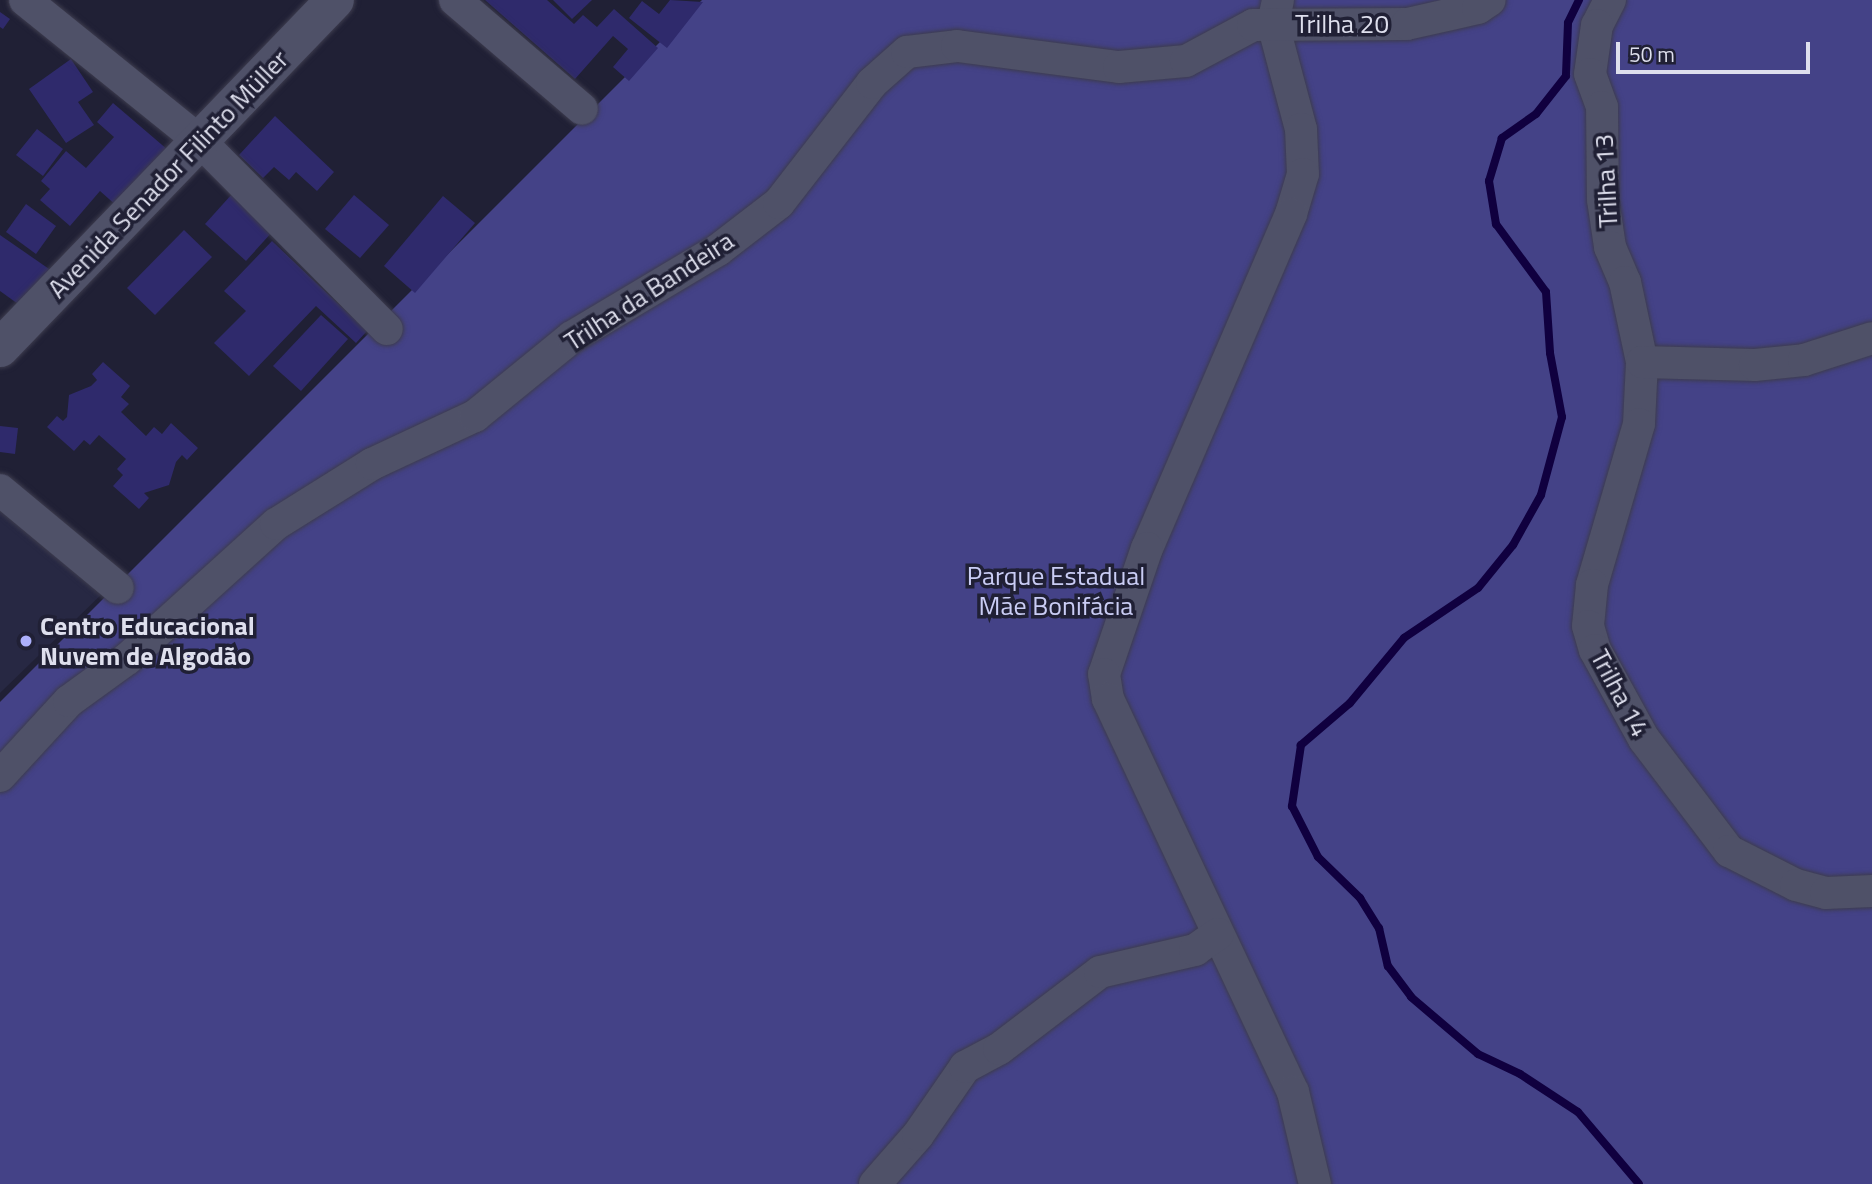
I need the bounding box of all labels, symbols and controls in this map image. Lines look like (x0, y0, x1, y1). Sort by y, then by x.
street label: Trilha 20 (1295, 8, 1389, 40)
scale bar (1620, 28, 1814, 72)
text: 50 m (1629, 38, 1675, 70)
street label: Avenida Senador Filinto Müller (41, 44, 295, 304)
street label: Trilha 13 (1588, 133, 1624, 229)
street label: Trilha da Bandeira (559, 225, 739, 357)
park label: Parque Estadual Mãe Bonifácia (967, 560, 1145, 622)
place label: Centro Educacional Nuvem de Algodão (40, 610, 255, 672)
marker: Centro Educacional Nuvem de Algodão (18, 633, 34, 649)
street label: Trilha 14 (1584, 644, 1656, 742)

